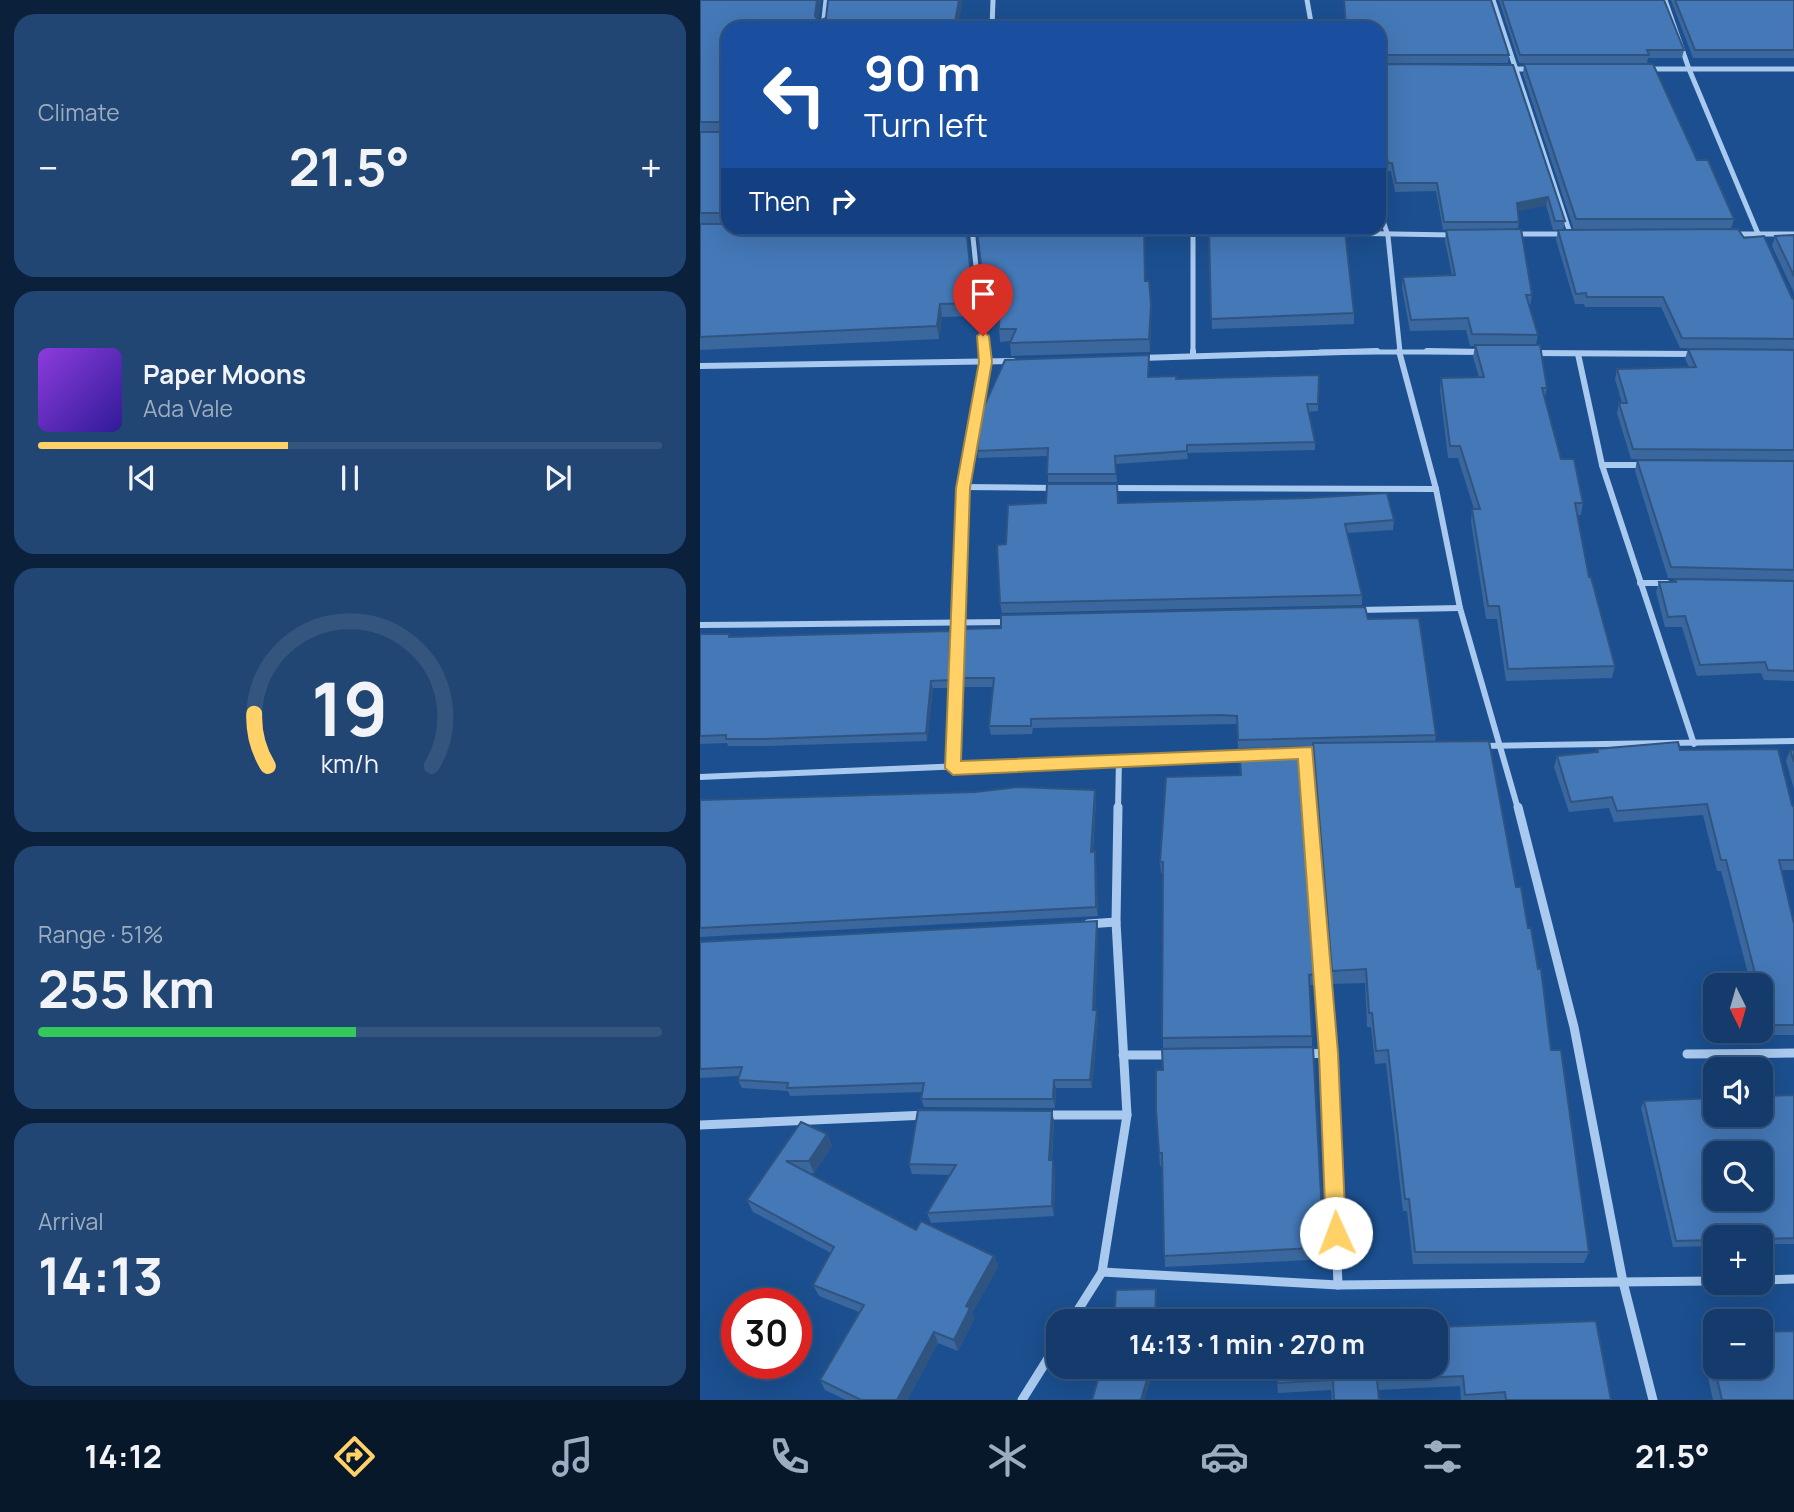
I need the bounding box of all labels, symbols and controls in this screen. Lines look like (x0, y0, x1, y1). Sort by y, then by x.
text: 90 m (864, 39, 981, 106)
icon: left (749, 49, 840, 140)
text: Climate (38, 96, 120, 128)
text: Turn left (864, 103, 988, 147)
text: 21.5° (289, 131, 410, 202)
text: − (38, 141, 59, 193)
text: + (640, 141, 662, 193)
icon: right (824, 182, 862, 220)
text: Then (749, 183, 810, 219)
pin (953, 264, 1013, 336)
icon: arrive (964, 275, 1002, 313)
text: Paper Moons (143, 356, 306, 392)
text: Ada Vale (143, 392, 233, 424)
icon: previous (123, 459, 161, 497)
icon: pause (331, 459, 369, 497)
icon: next (539, 459, 577, 497)
text: 19 (311, 658, 389, 758)
text: km/h (321, 746, 379, 781)
text: Range · 51% (38, 918, 163, 950)
text: 255 km (38, 953, 215, 1024)
north arrow (1703, 973, 1773, 1043)
map controls (1703, 973, 1773, 1379)
button: sound (1703, 1057, 1773, 1127)
button: search (1703, 1141, 1773, 1211)
position arrow (1299, 1196, 1373, 1270)
text: Arrival (38, 1205, 104, 1237)
button: + (1703, 1225, 1773, 1295)
text: 14:13 (38, 1240, 163, 1311)
speed limit sign: 30 (721, 1288, 812, 1379)
button: − (1703, 1309, 1773, 1379)
text: 14:13 · 1 min · 270 m (1129, 1326, 1365, 1362)
icon: directions (330, 1432, 379, 1481)
icon: music (548, 1432, 597, 1481)
icon: phone (765, 1432, 814, 1481)
icon: climate (983, 1432, 1032, 1481)
icon: car (1200, 1432, 1249, 1481)
icon: filters (1418, 1432, 1467, 1481)
text: 14:12 (84, 1434, 162, 1478)
text: 21.5° (1635, 1434, 1710, 1478)

